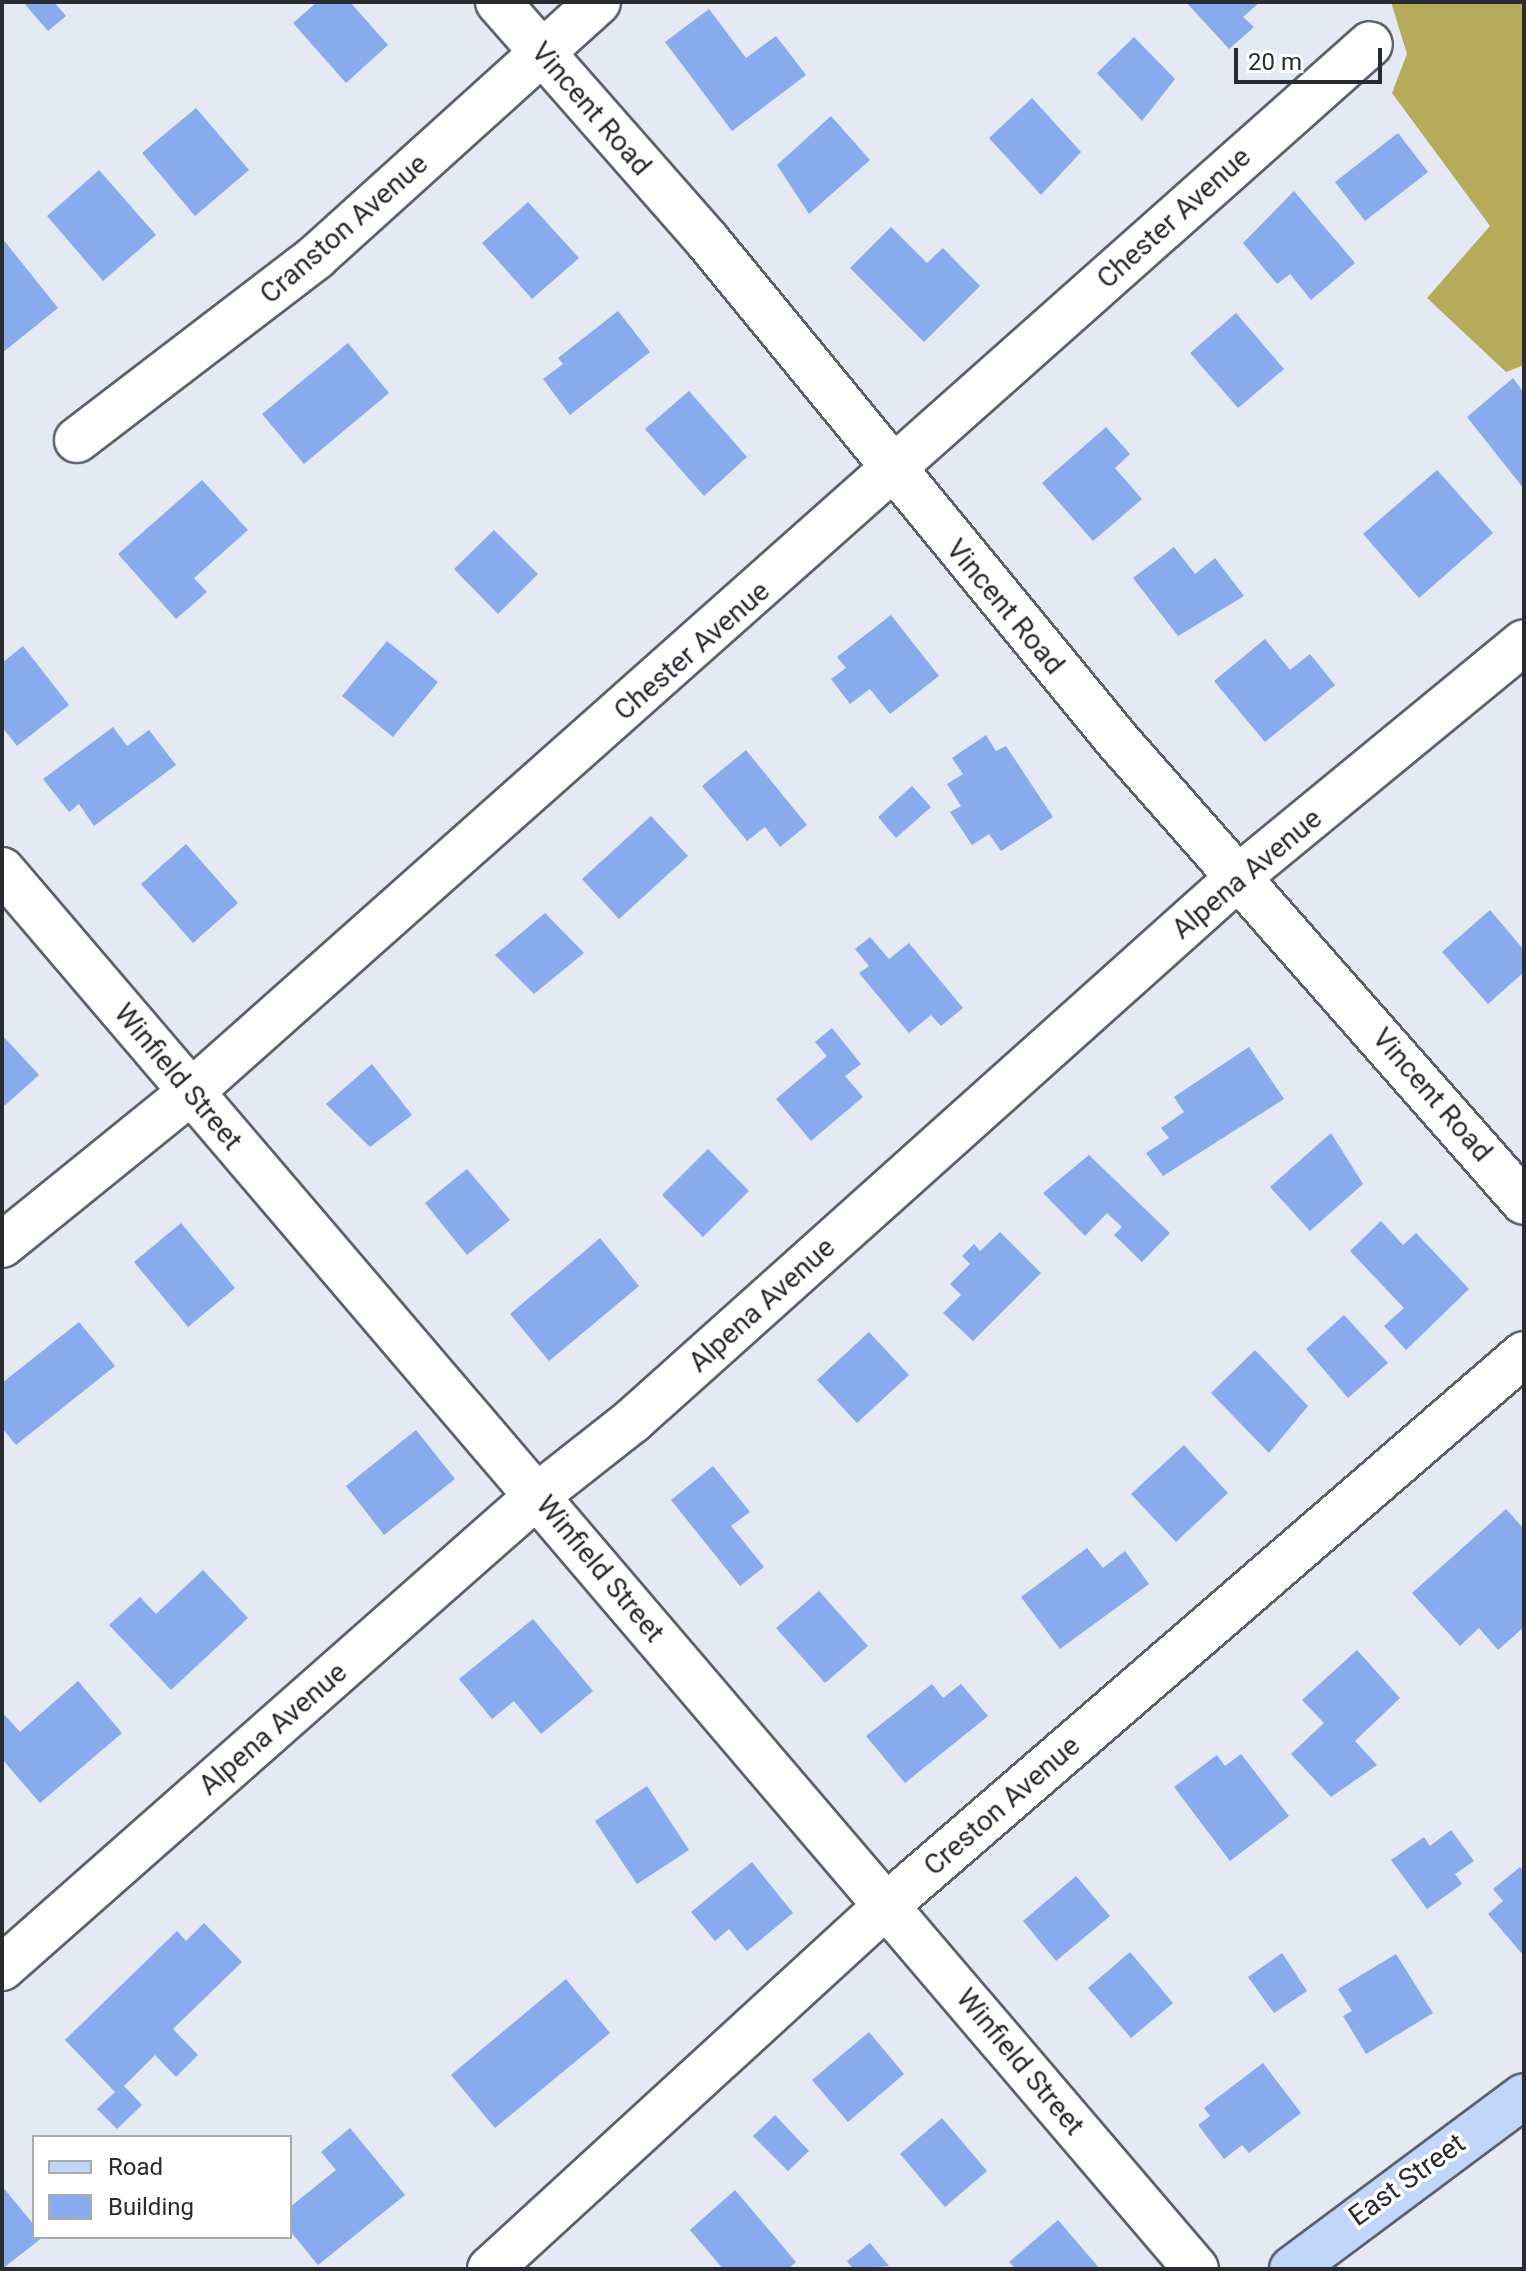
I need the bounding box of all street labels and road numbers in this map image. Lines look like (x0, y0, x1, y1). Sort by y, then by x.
street label: Vincent Road (524, 36, 658, 182)
street label: Chester Avenue (1090, 140, 1258, 296)
street label: Cranston Avenue (253, 147, 435, 311)
street label: Vincent Road (939, 533, 1071, 681)
street label: Chester Avenue (607, 574, 777, 728)
street label: Alpena Avenue (1165, 802, 1329, 946)
street label: Winfield Street (107, 997, 249, 1157)
street label: Vincent Road (1365, 1022, 1499, 1168)
street label: Alpena Avenue (682, 1231, 842, 1379)
street label: Winfield Street (529, 1489, 671, 1649)
street label: Alpena Avenue (192, 1656, 354, 1802)
street label: Creston Avenue (917, 1729, 1087, 1883)
street label: Winfield Street (949, 1982, 1091, 2142)
street label: East Street (1342, 2127, 1472, 2233)

